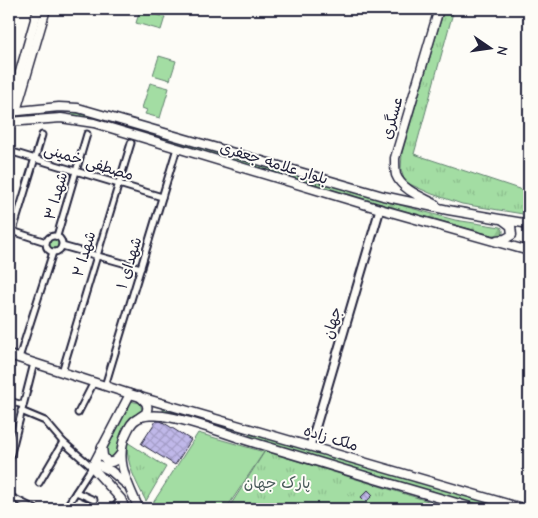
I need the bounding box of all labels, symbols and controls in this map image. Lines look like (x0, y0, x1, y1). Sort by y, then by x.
north arrow (466, 22, 516, 72)
text: N (493, 44, 511, 57)
street label: عسگری (377, 95, 407, 141)
street label: بلوار علامه جعفری (218, 138, 330, 188)
street label: مصطفی خمینی (42, 140, 136, 185)
street label: شهدا ۳ (41, 170, 71, 222)
street label: شهدا ۲ (69, 229, 99, 279)
street label: شهدای ۱ (113, 235, 145, 291)
street label: جهان (319, 305, 345, 341)
street label: ملک زاده (302, 421, 360, 455)
park label: پارک جهان (244, 474, 310, 493)

